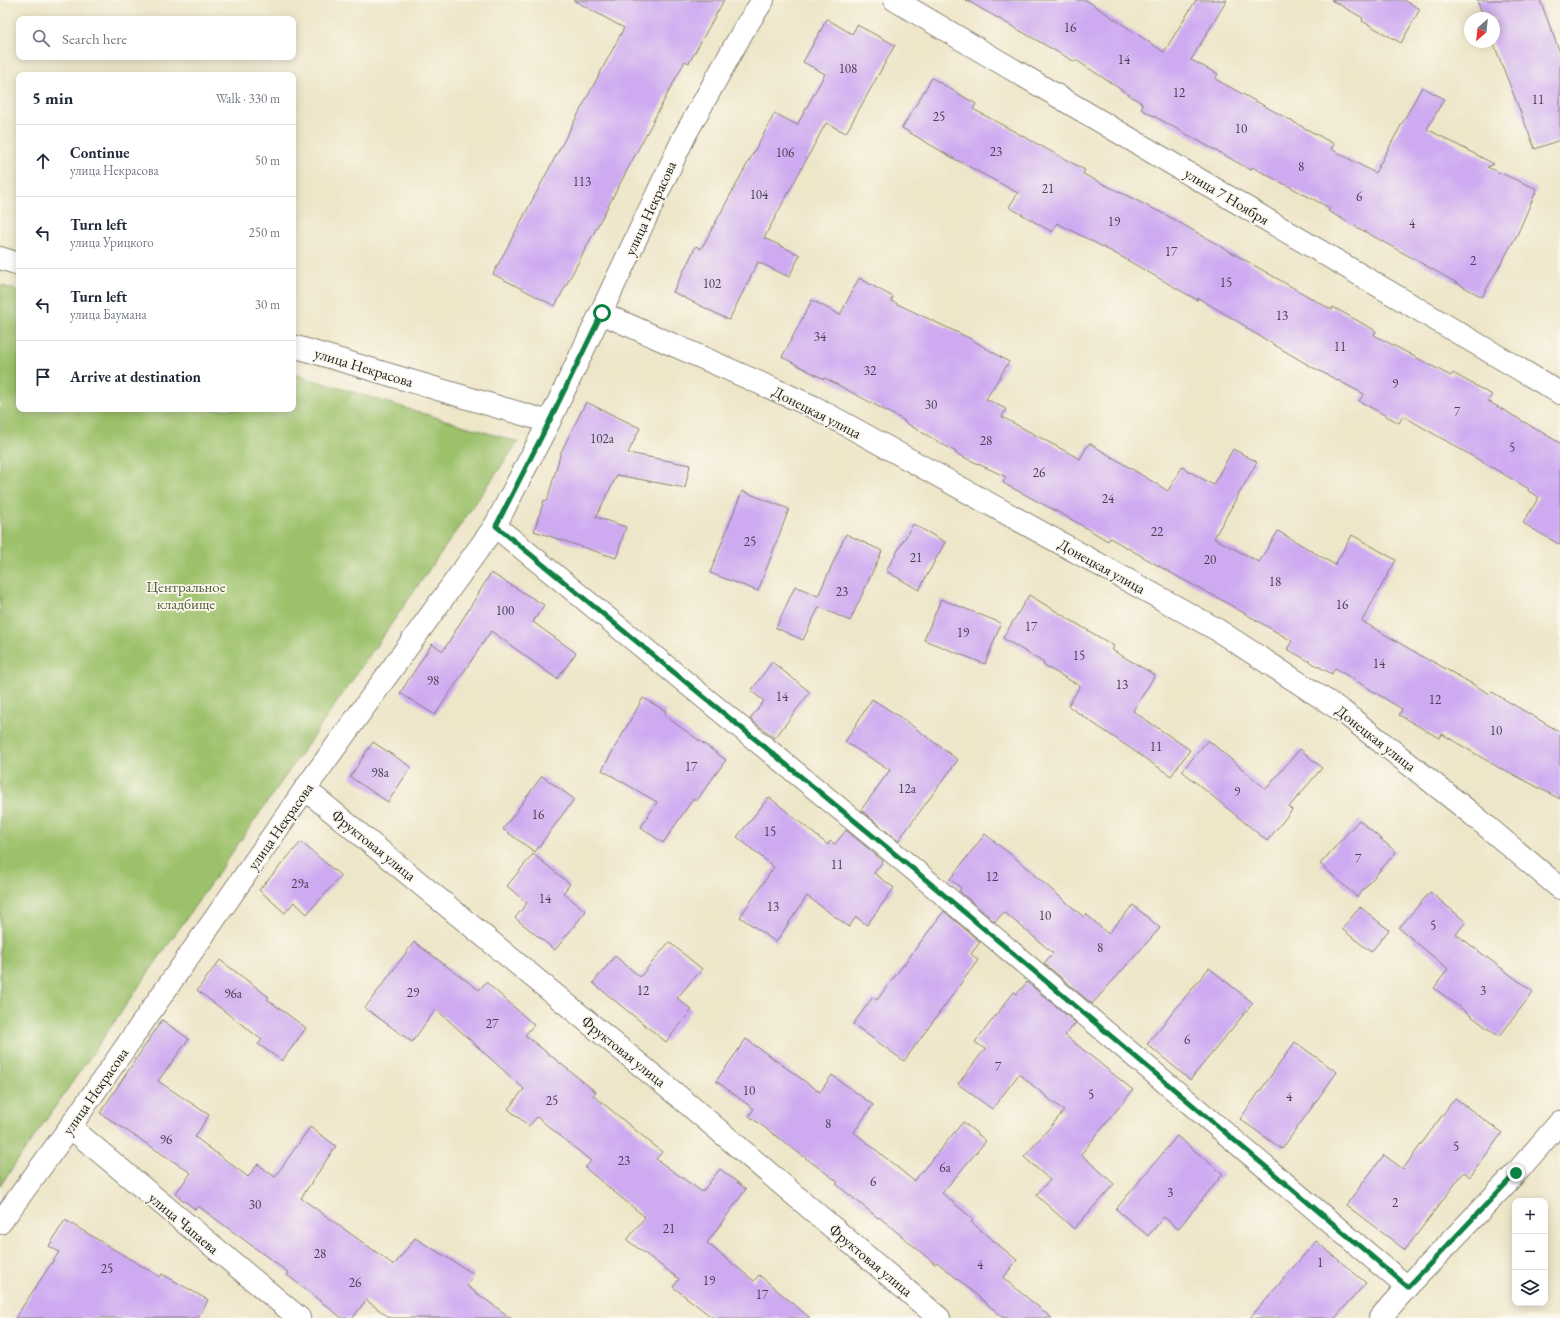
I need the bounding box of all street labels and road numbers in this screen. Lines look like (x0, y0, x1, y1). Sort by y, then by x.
street label: улица Некрасова (620, 158, 680, 258)
street label: улица 7 Ноября (1181, 163, 1273, 229)
street label: улица Некрасова (312, 343, 416, 391)
street label: Донецкая улица (769, 382, 865, 442)
street label: Донецкая улица (1055, 534, 1149, 598)
street label: Донецкая улица (1332, 701, 1420, 775)
street label: улица Некрасова (243, 779, 317, 873)
street label: Фруктовая улица (328, 805, 420, 885)
street label: Фруктовая улица (578, 1011, 670, 1091)
street label: улица Некрасова (58, 1044, 132, 1138)
street label: улица Чапаева (145, 1188, 223, 1258)
street label: Фруктовая улица (825, 1220, 917, 1300)

